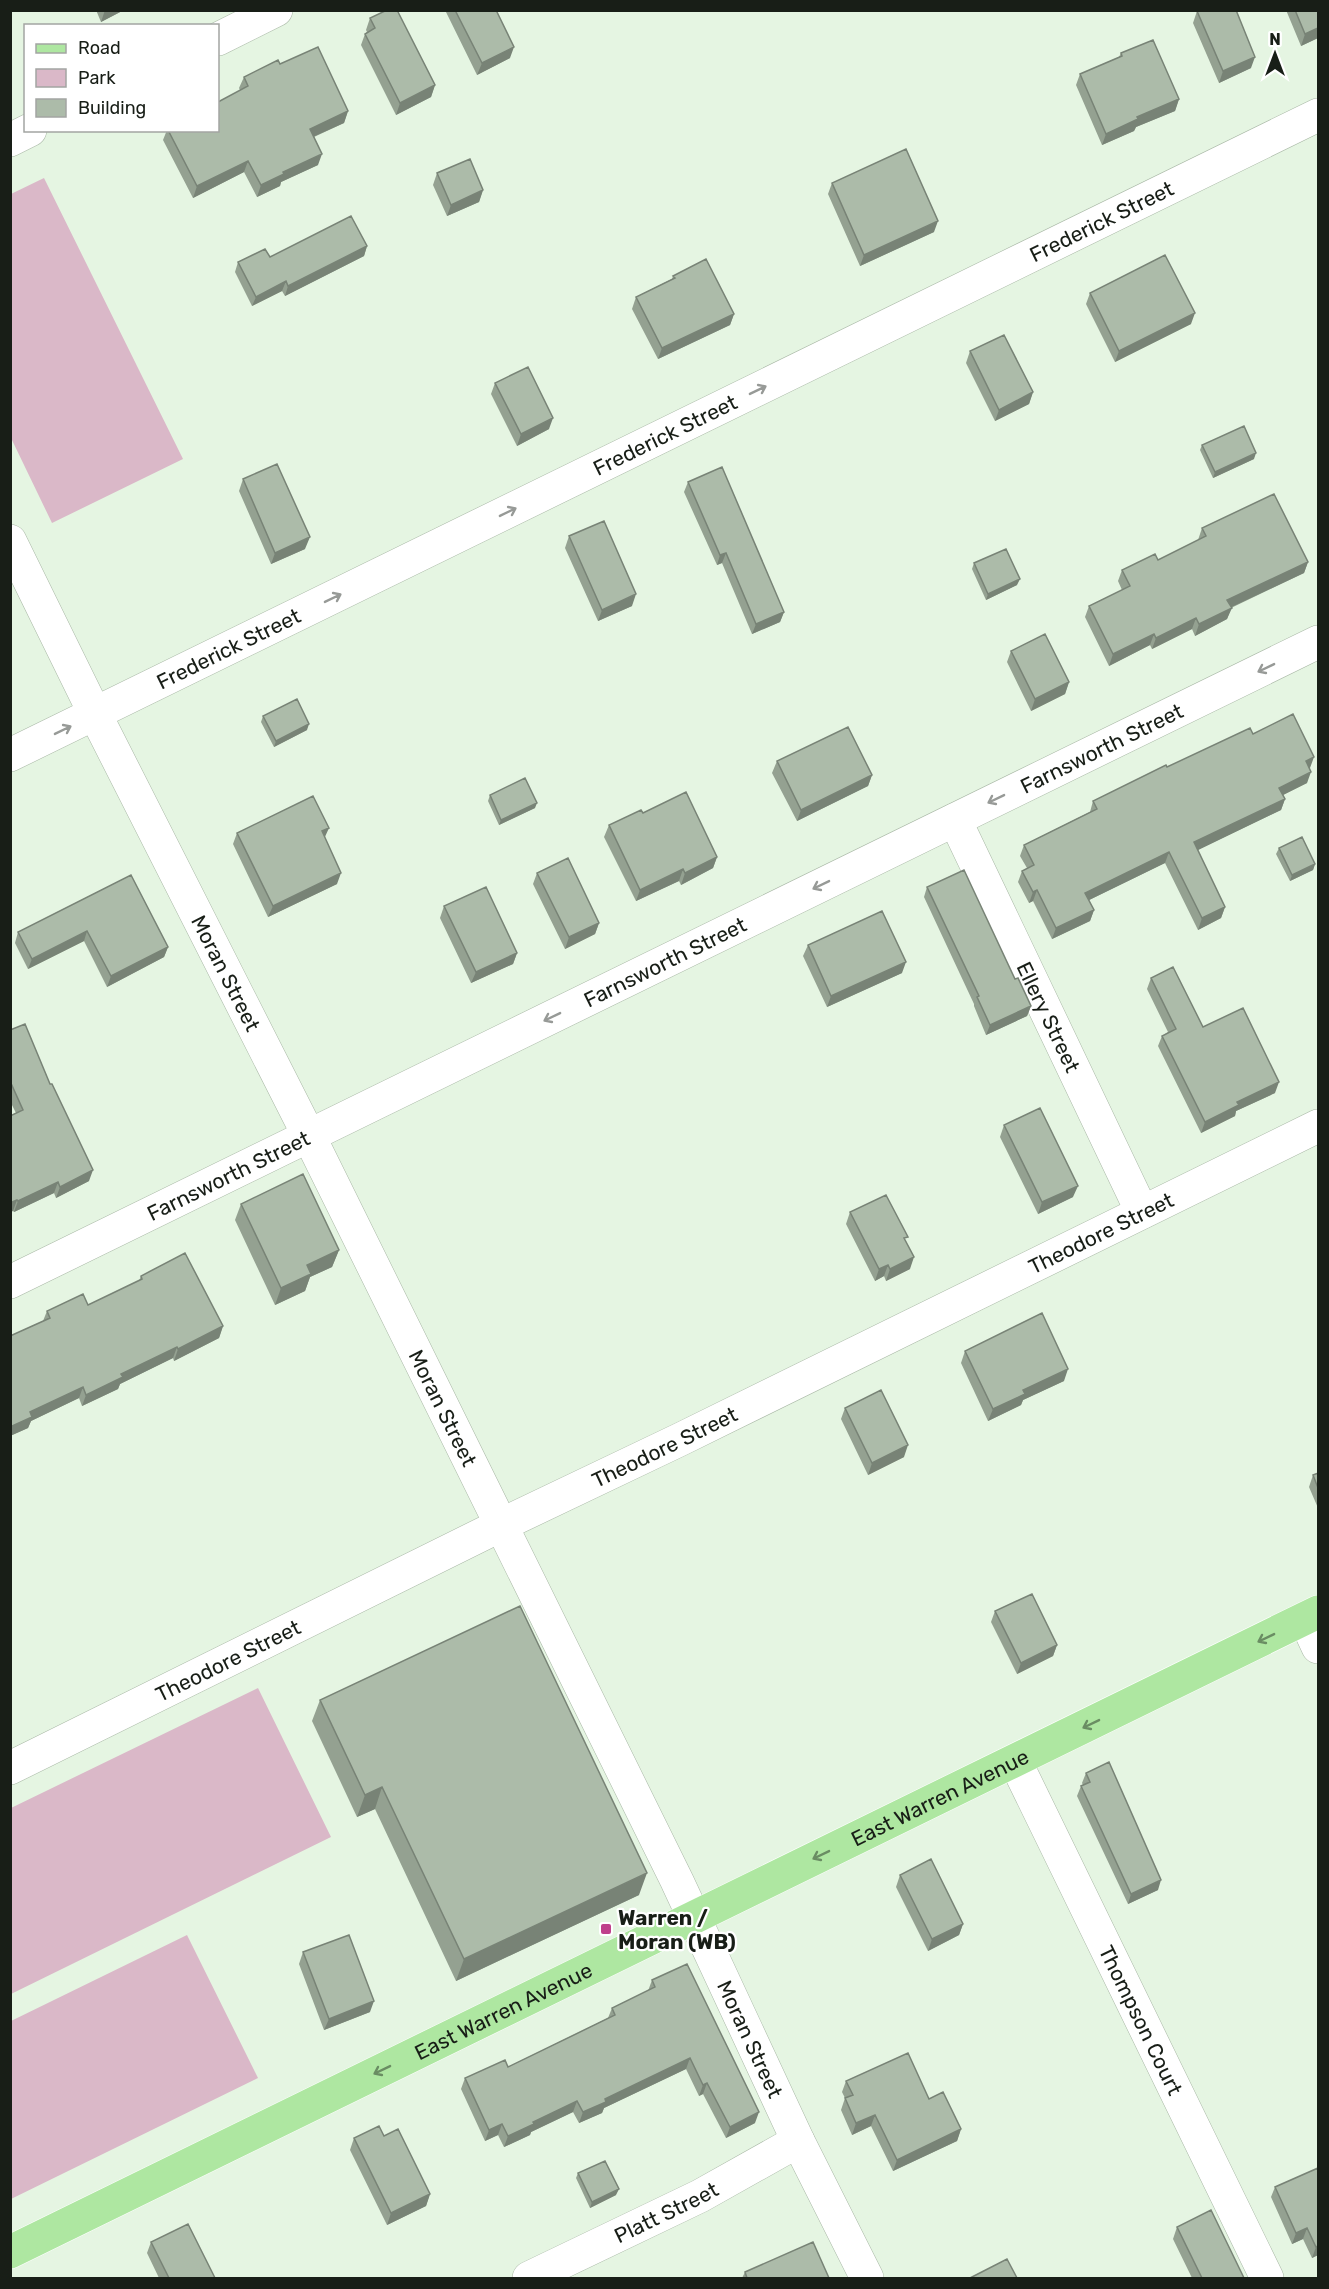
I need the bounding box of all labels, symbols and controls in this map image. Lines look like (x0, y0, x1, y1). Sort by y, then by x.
legend (24, 24, 219, 132)
north arrow (1245, 24, 1305, 84)
text: N (1269, 30, 1281, 49)
text: Road (78, 37, 121, 59)
text: Park (78, 67, 116, 89)
text: Building (78, 97, 146, 119)
street label: Frederick Street (1025, 175, 1177, 267)
one-way arrow (749, 383, 767, 395)
street label: Frederick Street (589, 389, 741, 480)
one-way arrow (498, 506, 516, 518)
one-way arrow (323, 591, 341, 603)
street label: Frederick Street (152, 602, 304, 694)
one-way arrow (1257, 662, 1275, 674)
street label: Farnsworth Street (1016, 698, 1187, 798)
one-way arrow (54, 723, 72, 735)
one-way arrow (988, 794, 1006, 806)
one-way arrow (813, 880, 831, 892)
street label: Moran Street (186, 911, 266, 1035)
street label: Farnsworth Street (579, 911, 750, 1012)
street label: Ellery Street (1012, 957, 1086, 1076)
one-way arrow (543, 1012, 561, 1024)
street label: Farnsworth Street (143, 1125, 314, 1226)
street label: Theodore Street (1024, 1187, 1177, 1279)
street label: Moran Street (404, 1345, 483, 1470)
street label: Theodore Street (588, 1401, 741, 1492)
street label: Theodore Street (151, 1614, 304, 1707)
one-way arrow (1258, 1632, 1275, 1644)
one-way arrow (1082, 1718, 1100, 1730)
street label: East Warren Avenue (847, 1743, 1033, 1851)
one-way arrow (813, 1850, 831, 1862)
place label: Warren / Moran (WB) (618, 1905, 736, 1954)
marker: Warren / Moran (WB) (599, 1922, 613, 1936)
street label: Thompson Court (1094, 1941, 1188, 2099)
street label: East Warren Avenue (410, 1957, 596, 2065)
street label: Moran Street (712, 1976, 789, 2102)
one-way arrow (374, 2064, 391, 2076)
street label: Platt Street (610, 2176, 722, 2248)

